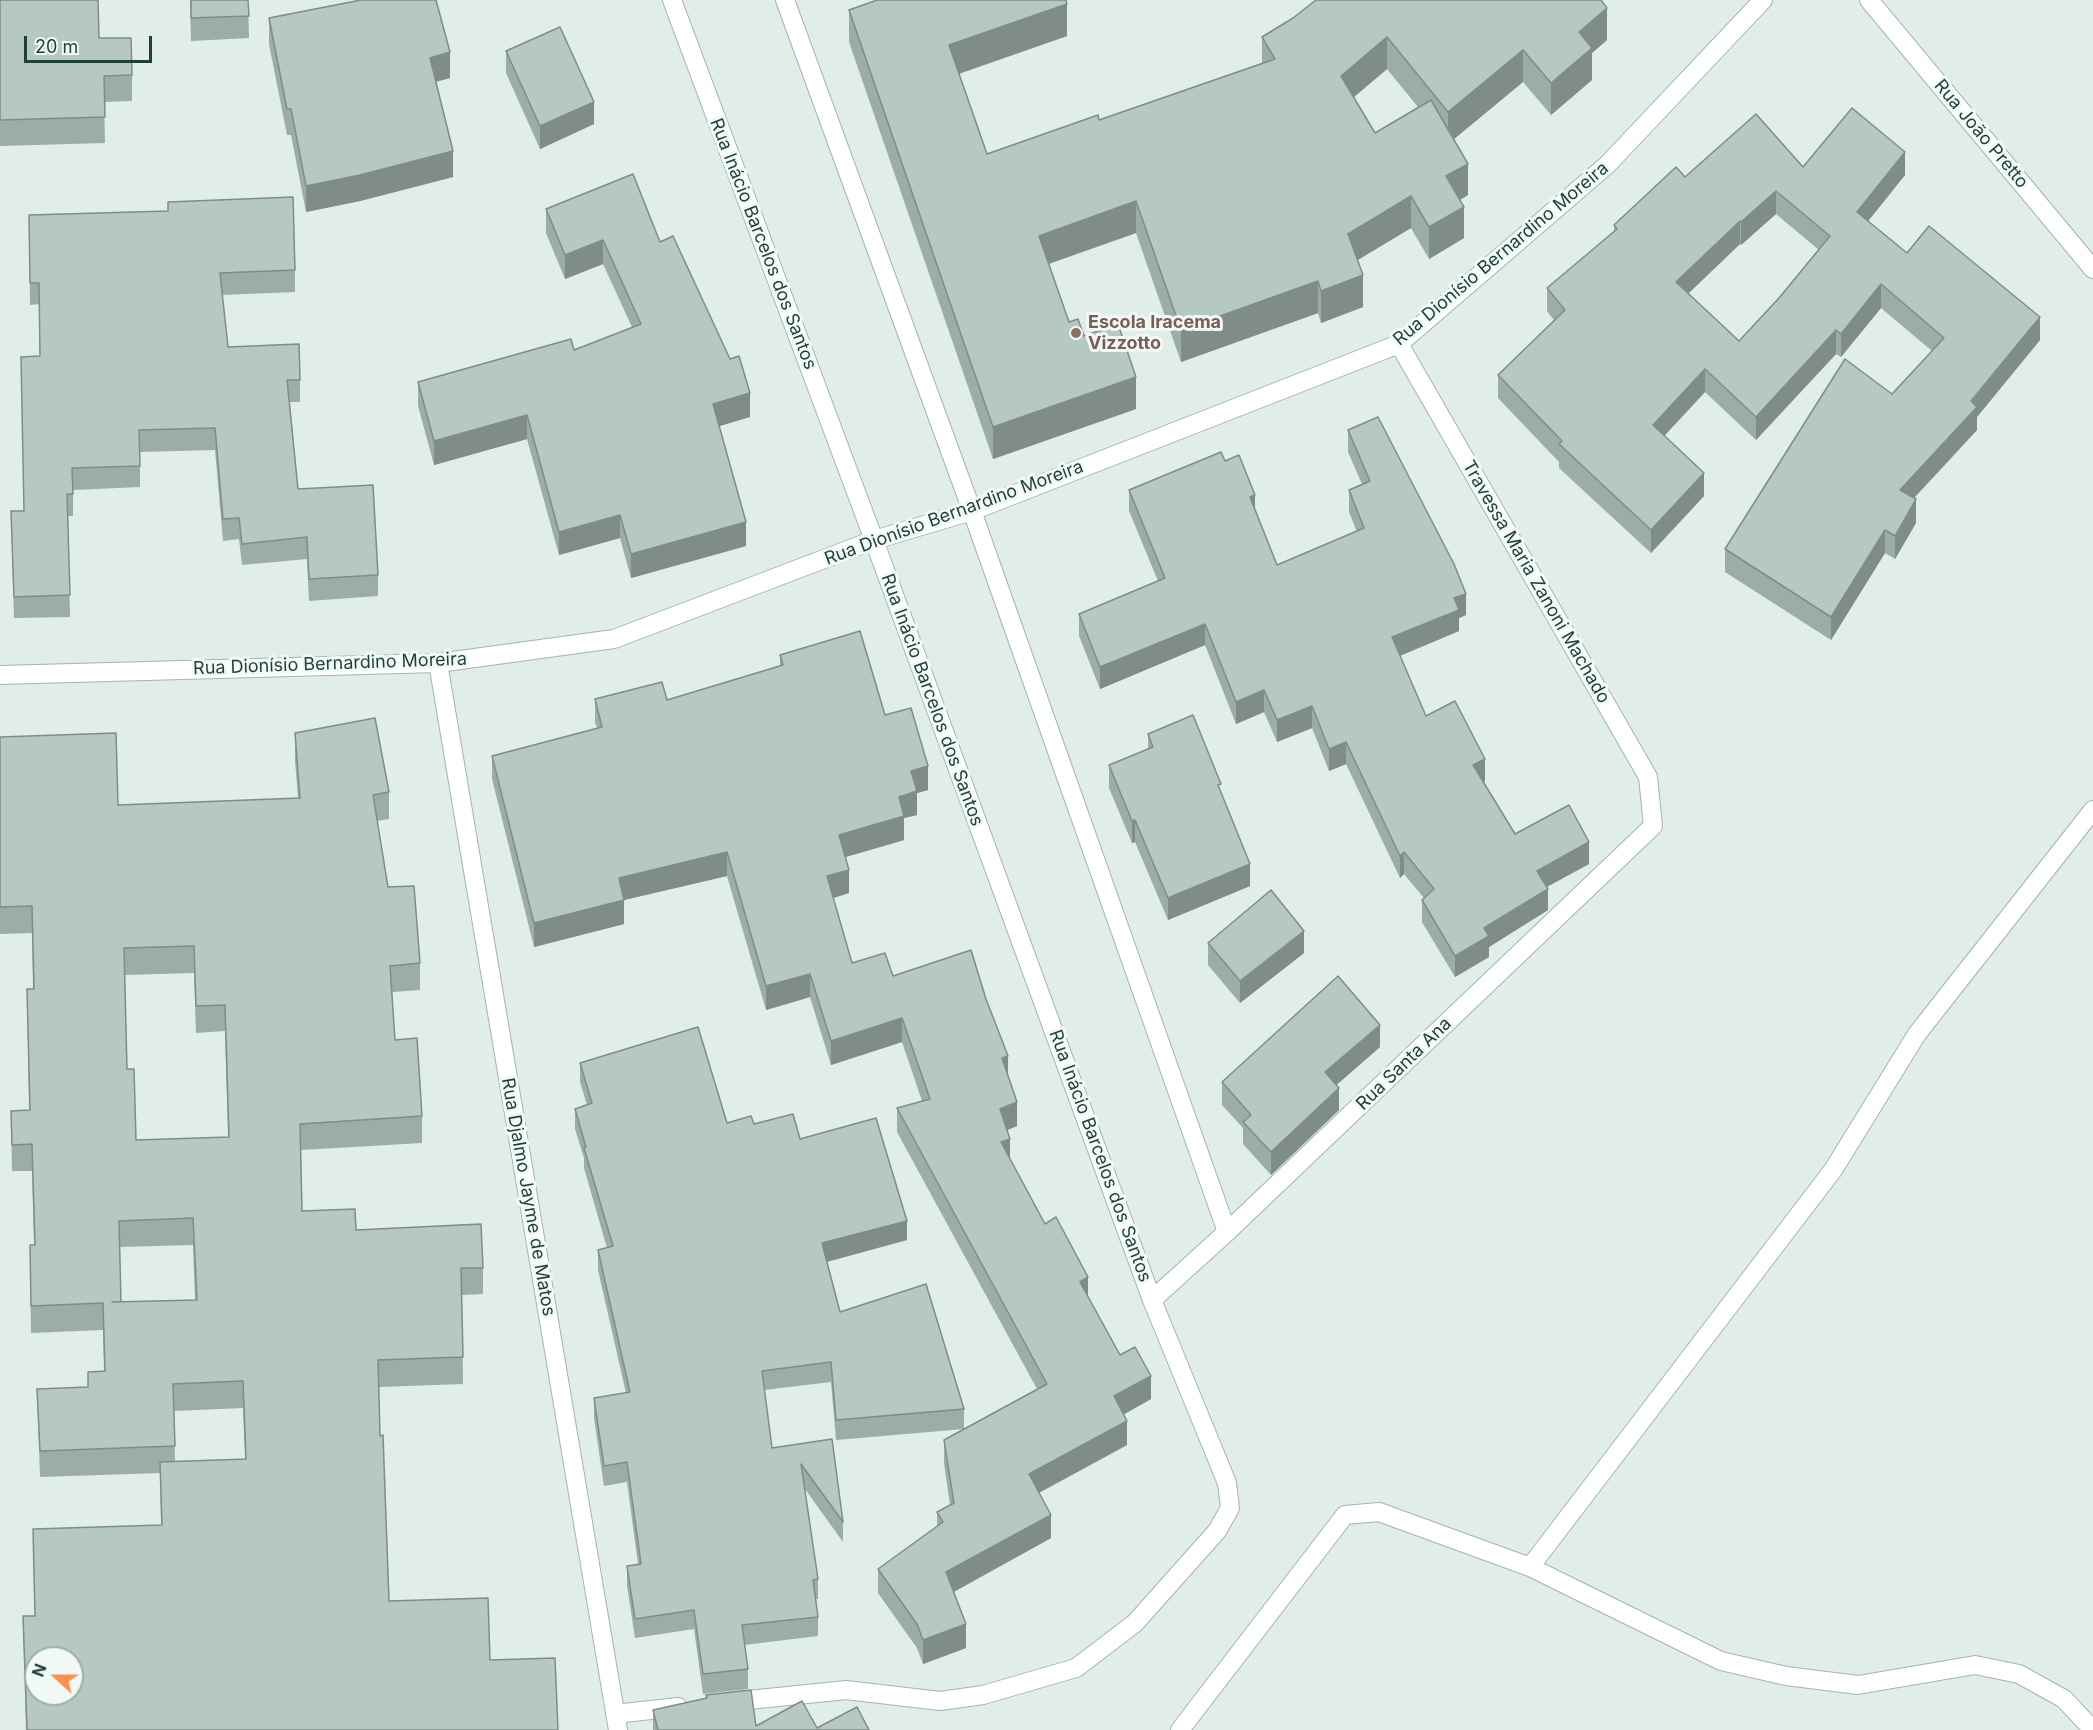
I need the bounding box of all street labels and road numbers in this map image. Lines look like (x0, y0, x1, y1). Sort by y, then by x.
street label: Rua João Pretto (1929, 75, 2033, 193)
street label: Rua Inácio Barcelos dos Santos (705, 115, 821, 373)
street label: Rua Dionísio Bernardino Moreira (1389, 158, 1613, 350)
street label: Rua Dionísio Bernardino Moreira (822, 456, 1086, 570)
street label: Travessa Maria Zanoni Machado (1457, 457, 1615, 707)
street label: Rua Inácio Barcelos dos Santos (876, 571, 988, 829)
street label: Rua Dionísio Bernardino Moreira (193, 648, 467, 680)
street label: Rua Santa Ana (1352, 1013, 1456, 1115)
street label: Rua Inácio Barcelos dos Santos (1044, 1027, 1156, 1285)
street label: Rua Djalmo Jayme de Matos (496, 1076, 560, 1318)

